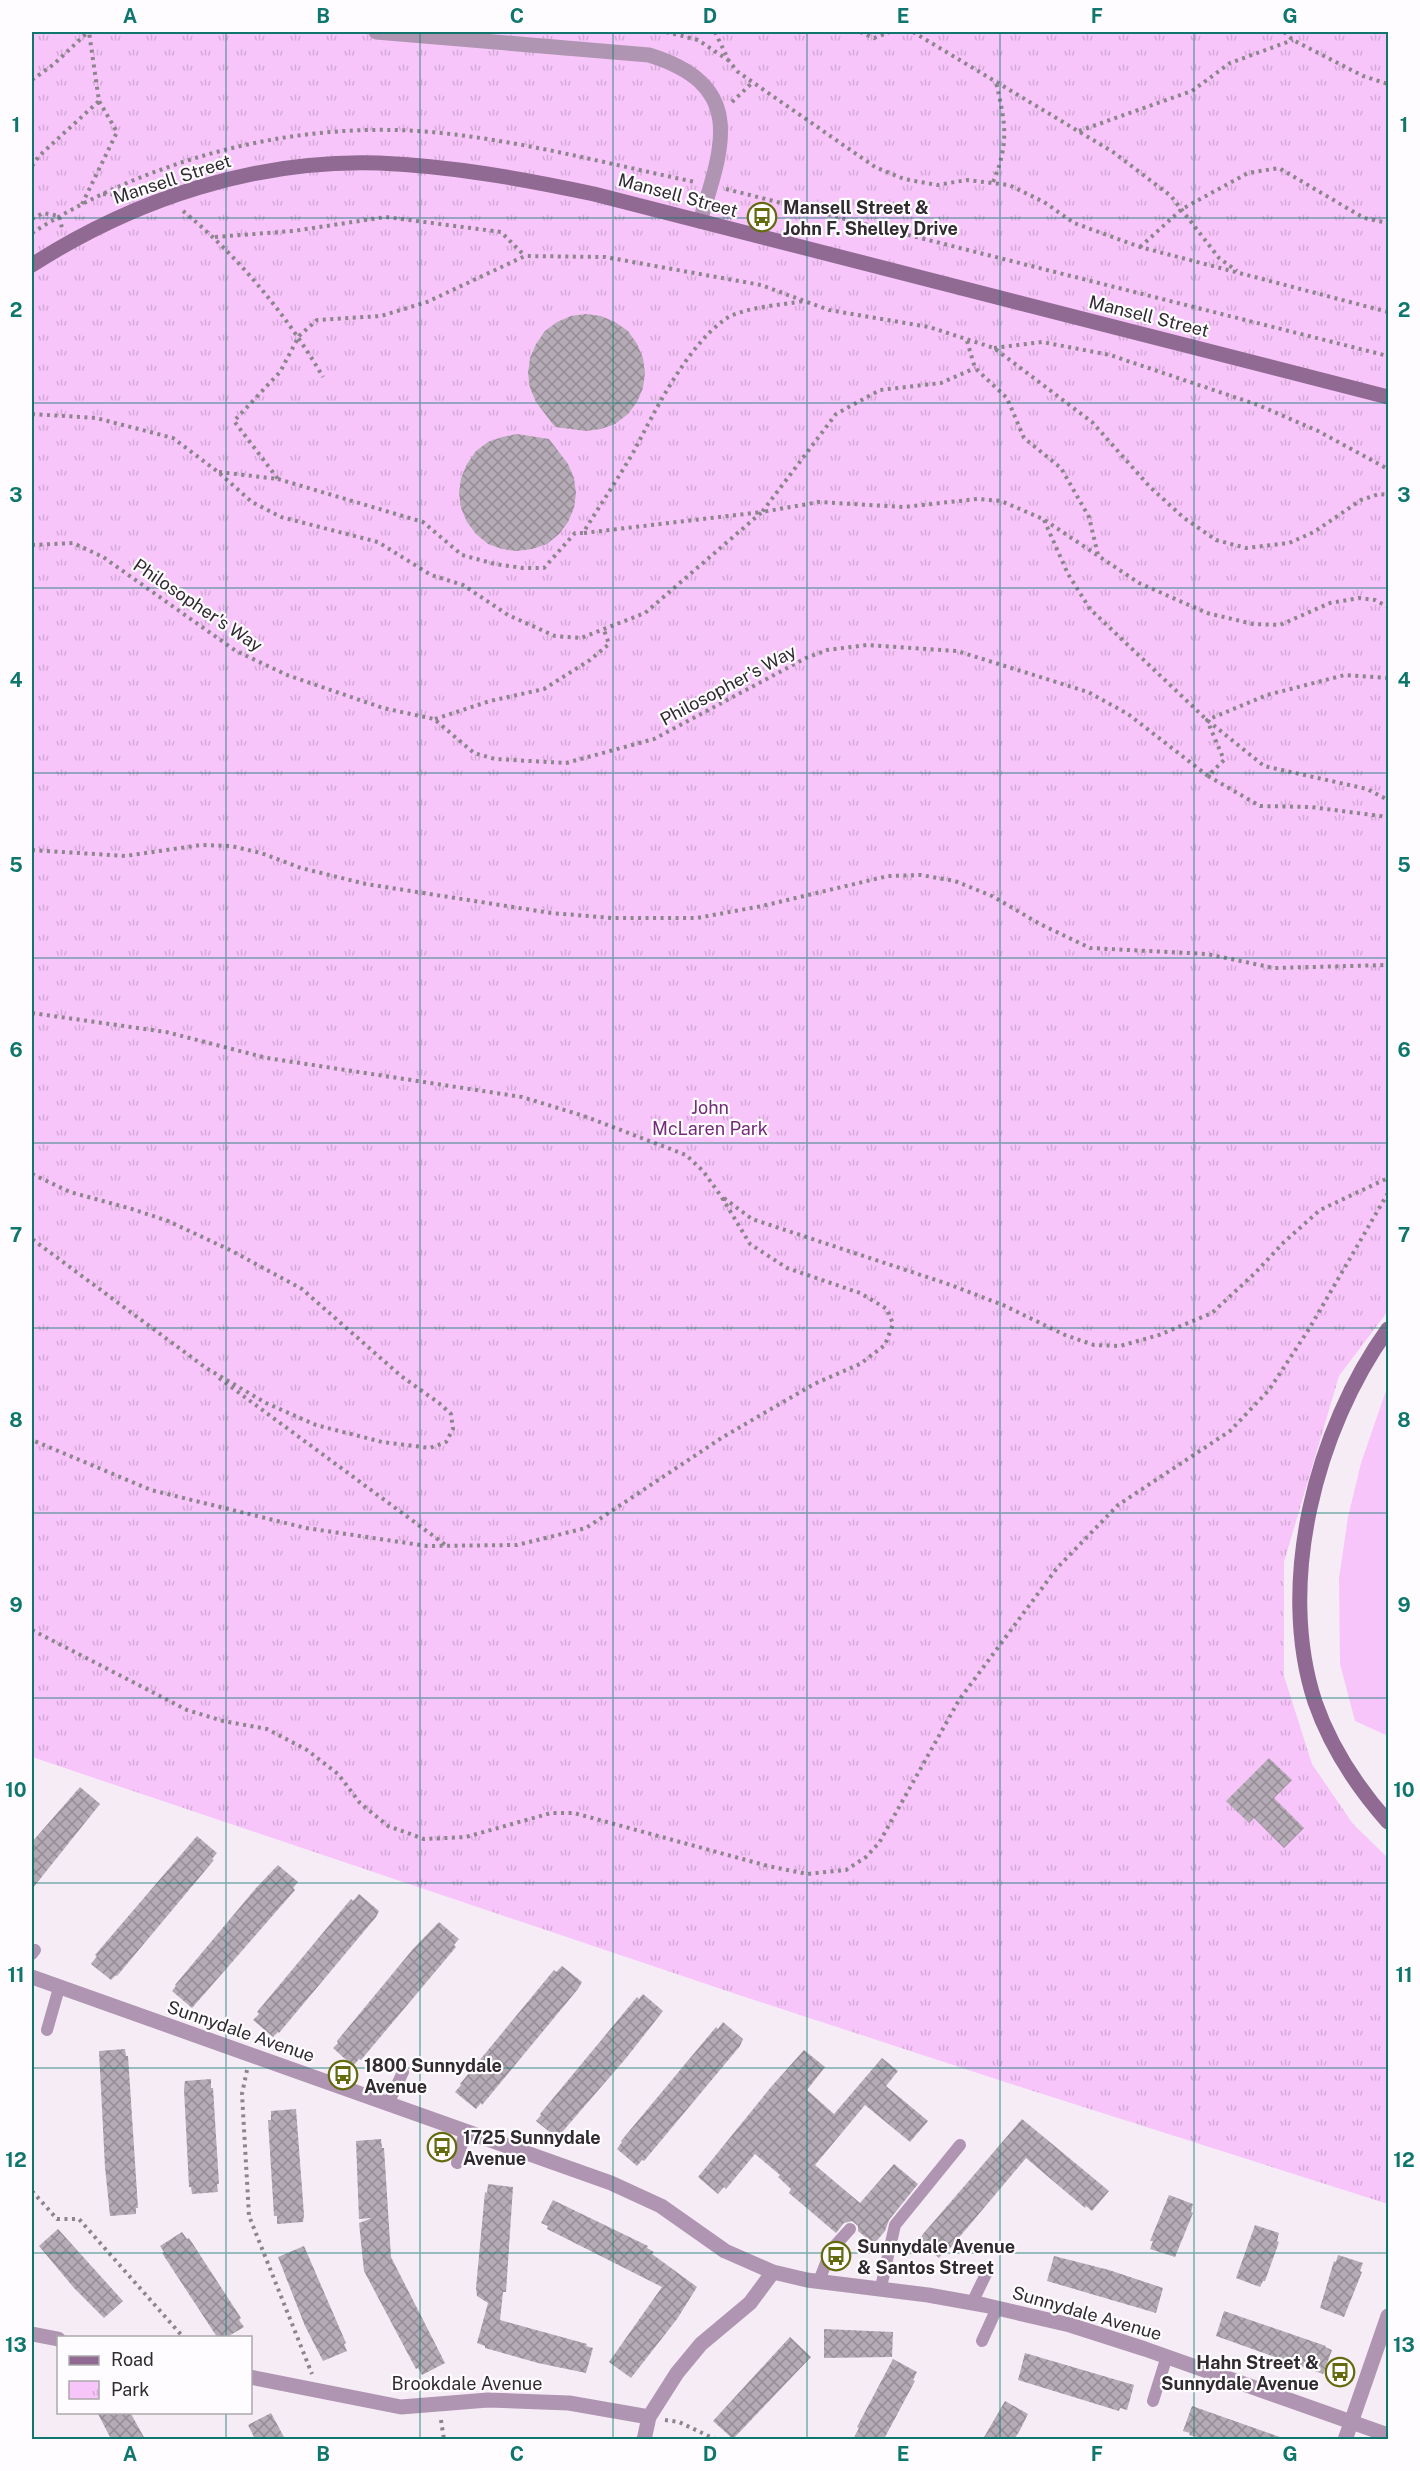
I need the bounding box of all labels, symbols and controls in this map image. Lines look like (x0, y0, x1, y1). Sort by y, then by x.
text: A (123, 4, 137, 28)
text: B (316, 4, 330, 28)
text: C (510, 4, 524, 28)
text: D (703, 4, 717, 28)
text: E (897, 4, 909, 28)
text: F (1091, 4, 1103, 28)
text: G (1282, 4, 1298, 28)
text: 1 (12, 113, 20, 137)
text: 1 (1400, 113, 1408, 137)
street label: Mansell Street (110, 150, 234, 208)
street label: Mansell Street (616, 169, 740, 221)
place label: Mansell Street & John F. Shelley Drive (783, 197, 958, 239)
bus stop icon: Mansell Street & John F. Shelley Drive (746, 201, 778, 233)
street label: Mansell Street (1087, 291, 1211, 341)
text: 2 (10, 298, 22, 322)
text: 2 (1398, 298, 1410, 322)
text: 3 (9, 483, 23, 507)
text: 3 (1397, 483, 1411, 507)
street label: Philosopher's Way (130, 554, 267, 656)
street label: Philosopher's Way (656, 640, 800, 730)
text: 4 (9, 668, 23, 692)
text: 4 (1397, 668, 1411, 692)
text: 5 (9, 853, 23, 877)
text: 5 (1397, 853, 1411, 877)
text: 6 (9, 1038, 23, 1062)
text: 6 (1397, 1038, 1411, 1062)
park label: John McLaren Park (652, 1097, 768, 1139)
text: 7 (10, 1223, 22, 1247)
text: 7 (1398, 1223, 1410, 1247)
text: 8 (9, 1408, 23, 1432)
text: 8 (1397, 1408, 1411, 1432)
text: 9 (9, 1593, 23, 1617)
text: 9 (1397, 1593, 1411, 1617)
text: 10 (5, 1778, 27, 1802)
text: 10 (1393, 1778, 1415, 1802)
text: 11 (7, 1963, 25, 1987)
text: 11 (1395, 1963, 1413, 1987)
street label: Sunnydale Avenue (165, 1996, 317, 2066)
place label: 1800 Sunnydale Avenue (364, 2055, 502, 2097)
bus stop icon: 1800 Sunnydale Avenue (327, 2059, 359, 2091)
place label: 1725 Sunnydale Avenue (463, 2127, 601, 2169)
bus stop icon: 1725 Sunnydale Avenue (426, 2131, 458, 2163)
text: 12 (5, 2148, 27, 2172)
text: 12 (1393, 2148, 1415, 2172)
place label: Sunnydale Avenue & Santos Street (857, 2236, 1015, 2278)
bus stop icon: Sunnydale Avenue & Santos Street (820, 2240, 852, 2272)
street label: Sunnydale Avenue (1010, 2282, 1164, 2344)
text: 13 (5, 2333, 27, 2357)
text: 13 (1393, 2333, 1415, 2357)
legend (57, 2336, 252, 2414)
text: Road (111, 2349, 154, 2370)
place label: Hahn Street & Sunnydale Avenue (1161, 2352, 1319, 2394)
bus stop icon: Hahn Street & Sunnydale Avenue (1324, 2356, 1356, 2388)
street label: Brookdale Avenue (392, 2373, 542, 2394)
text: Park (111, 2379, 149, 2400)
text: A (123, 2442, 137, 2466)
text: B (316, 2442, 330, 2466)
text: C (510, 2442, 524, 2466)
text: D (703, 2442, 717, 2466)
text: E (897, 2442, 909, 2466)
text: F (1091, 2442, 1103, 2466)
text: G (1282, 2442, 1298, 2466)

